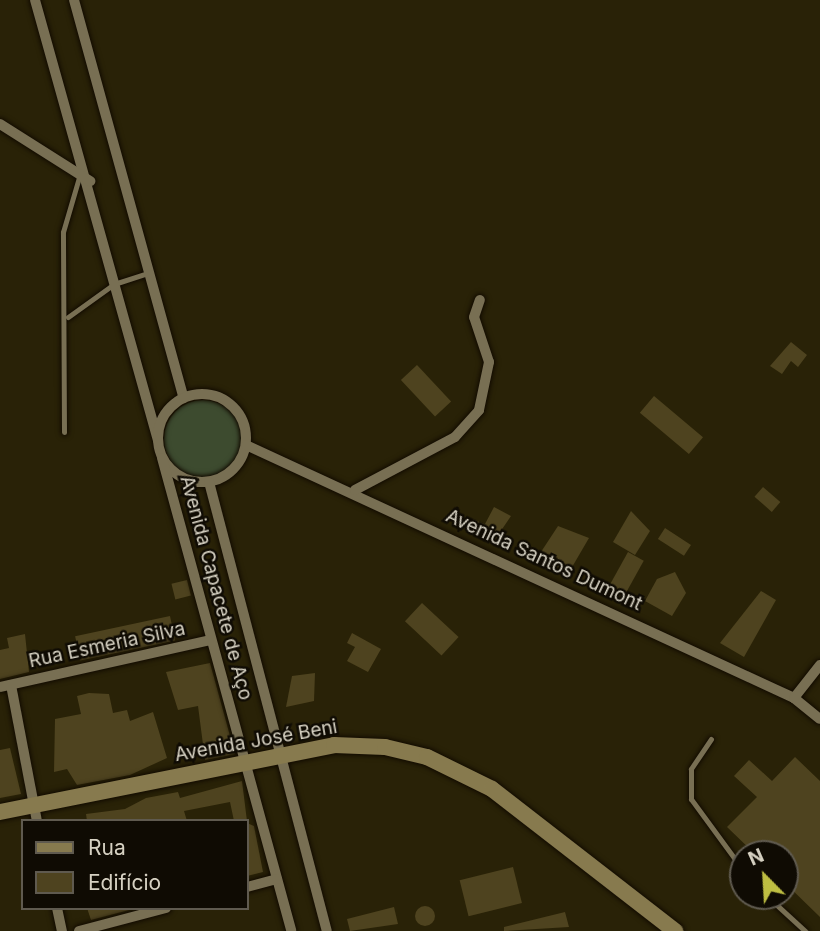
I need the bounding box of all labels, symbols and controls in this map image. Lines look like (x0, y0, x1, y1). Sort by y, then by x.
street label: Avenida Capacete de Aço (175, 473, 257, 703)
street label: Avenida Santos Dumont (442, 504, 646, 616)
street label: Rua Esmeria Silva (27, 617, 187, 673)
street label: Avenida José Beni (173, 715, 339, 767)
legend (21, 819, 248, 910)
text: Rua (88, 835, 126, 860)
north arrow (729, 840, 799, 910)
text: N (745, 844, 767, 871)
text: Edifício (88, 870, 161, 895)

